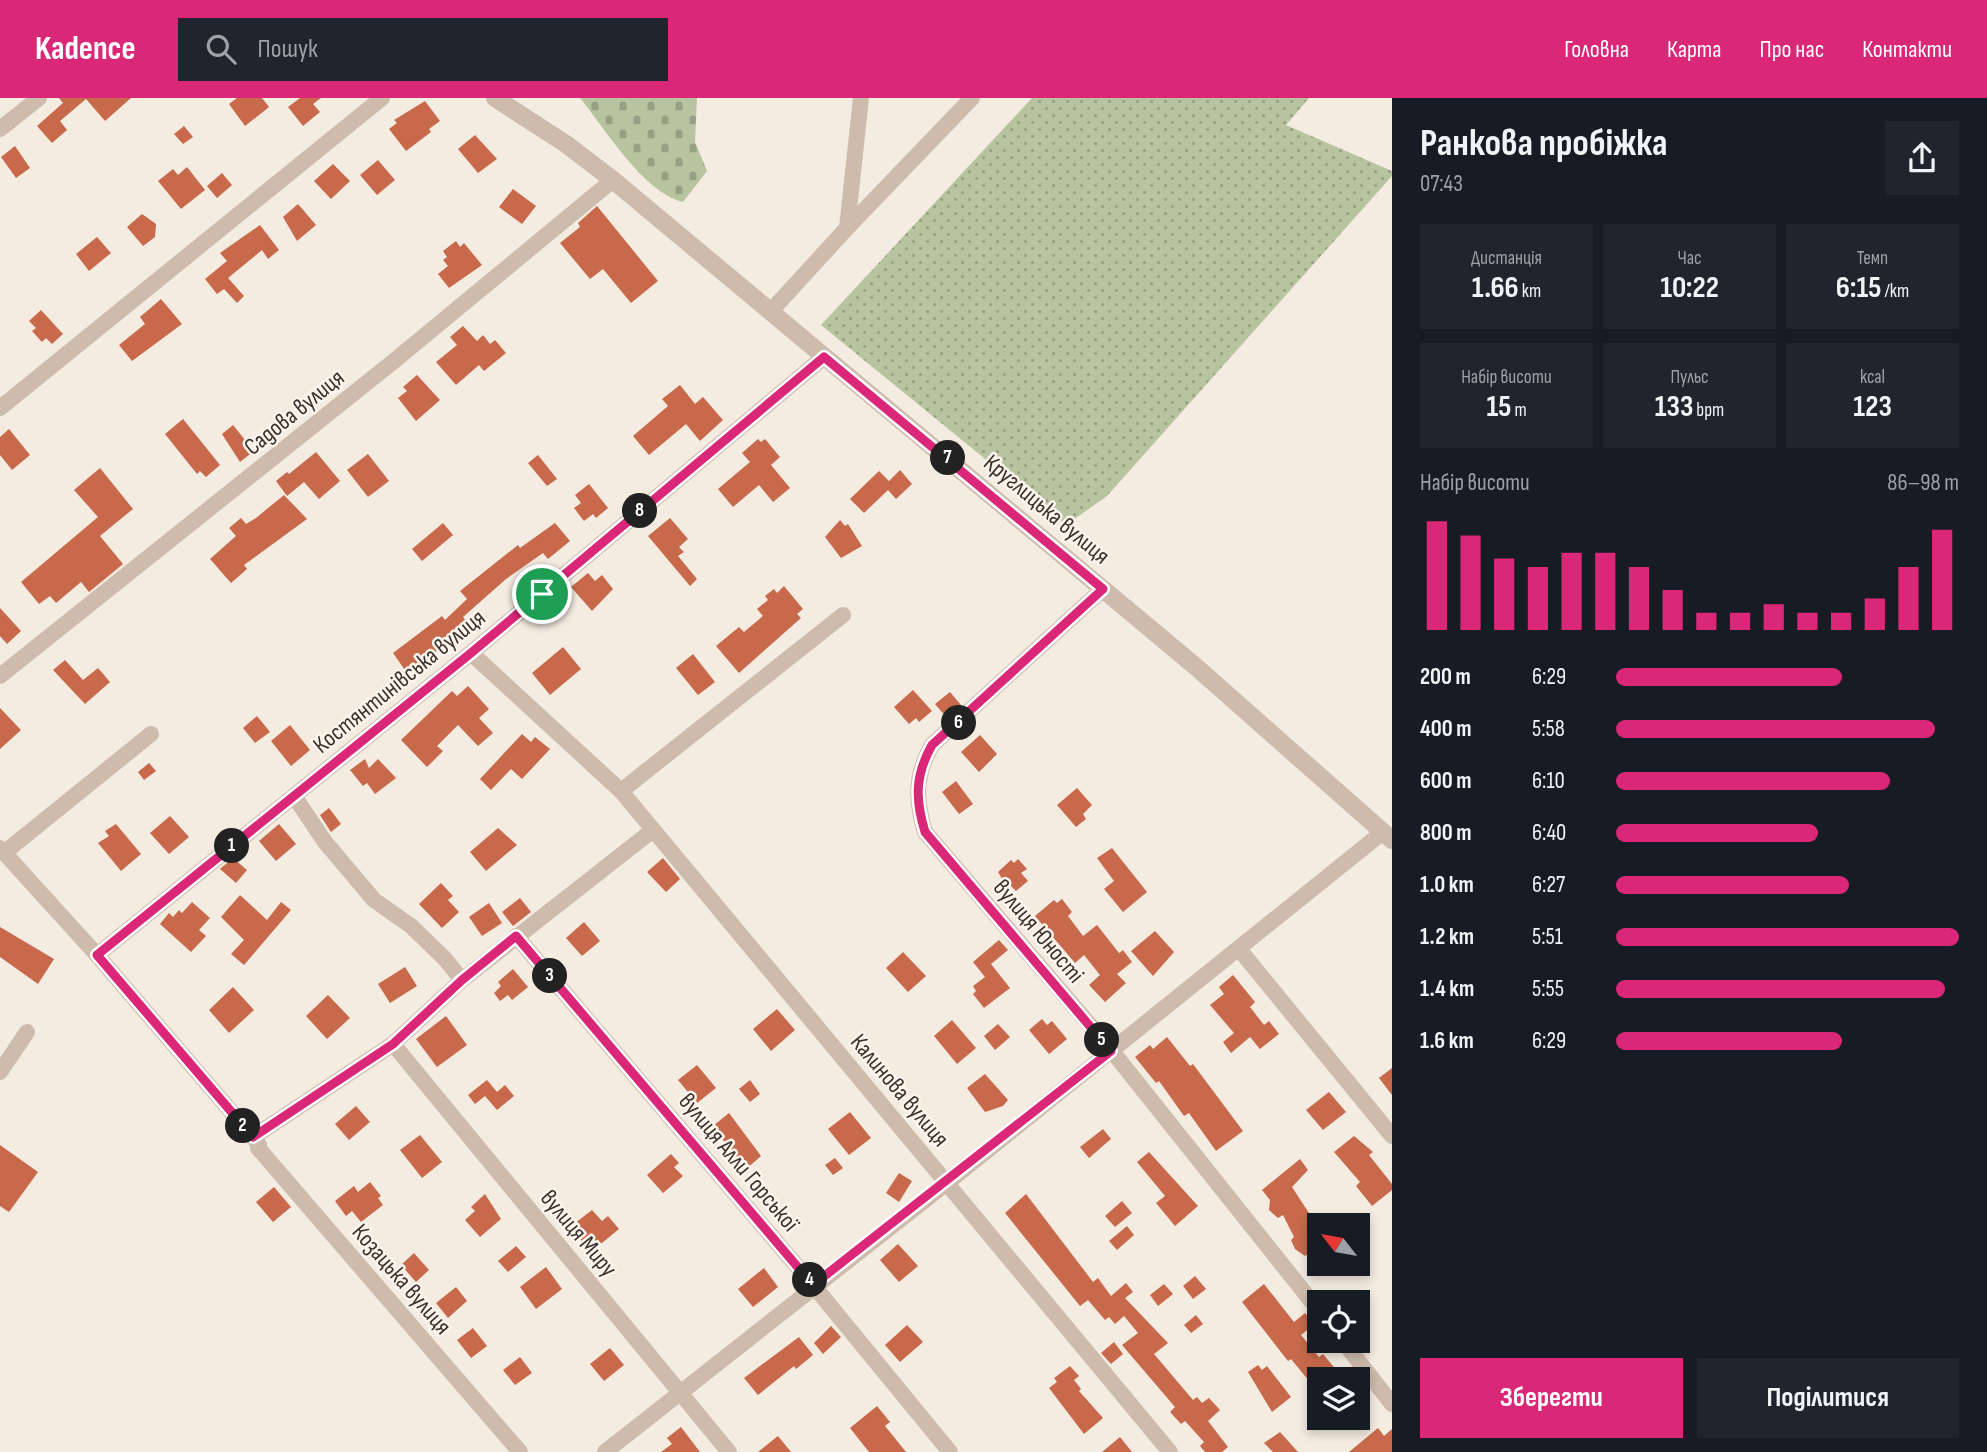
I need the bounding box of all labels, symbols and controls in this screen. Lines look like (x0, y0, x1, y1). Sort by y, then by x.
search box (178, 18, 668, 81)
text: Kadence (35, 29, 136, 69)
icon: search (202, 30, 240, 68)
text: Пошук (258, 34, 318, 65)
text: Головна (1564, 35, 1629, 64)
text: Карта (1667, 35, 1721, 64)
text: Про нас (1759, 35, 1824, 64)
text: Контакти (1862, 35, 1952, 64)
text: Ранкова пробіжка (1420, 121, 1668, 166)
button: share (1885, 121, 1959, 195)
text: 07:43 (1420, 170, 1463, 198)
text: Дистанція (1471, 247, 1542, 270)
text: Час (1677, 247, 1702, 270)
text: Темп (1857, 247, 1888, 270)
text: 1.66 (1472, 270, 1519, 306)
text: 10:22 (1660, 270, 1719, 306)
text: 6:15 (1836, 270, 1882, 306)
text: km (1519, 280, 1541, 303)
text: /km (1882, 280, 1909, 303)
street label: Садова вулиця (238, 363, 350, 462)
text: Набір висоти (1461, 366, 1552, 389)
text: Пульс (1670, 366, 1709, 389)
text: kcal (1860, 366, 1885, 389)
text: 15 (1486, 389, 1511, 425)
text: 133 (1655, 389, 1693, 425)
text: 123 (1853, 389, 1892, 425)
text: m (1511, 399, 1527, 422)
text: bpm (1693, 399, 1724, 422)
pin: 7 (930, 440, 965, 476)
text: 7 (943, 446, 952, 469)
street label: Круглицька вулиця (978, 448, 1116, 570)
text: Набір висоти (1420, 469, 1530, 497)
text: 86–98 m (1887, 469, 1959, 497)
pin: 8 (622, 494, 658, 528)
text: 8 (635, 499, 644, 522)
pin (512, 564, 572, 624)
icon: arrive (523, 575, 561, 613)
street label: Костянтинівська вулиця (307, 603, 491, 760)
text: 200 m (1420, 663, 1471, 691)
text: 6:29 (1532, 663, 1566, 691)
pin: 6 (942, 706, 976, 740)
text: 6 (954, 711, 963, 734)
text: 400 m (1420, 715, 1471, 743)
text: 5:58 (1532, 715, 1565, 743)
text: 600 m (1420, 767, 1472, 795)
text: 6:10 (1532, 767, 1565, 795)
text: 800 m (1420, 819, 1472, 847)
text: 6:40 (1532, 819, 1566, 847)
pin: 1 (215, 828, 250, 864)
text: 1 (228, 834, 235, 857)
text: 1.0 km (1420, 871, 1474, 899)
text: 6:27 (1532, 871, 1565, 899)
street label: вулиця Юності (987, 874, 1090, 989)
text: 1.2 km (1420, 923, 1474, 951)
text: 5:51 (1532, 923, 1563, 951)
pin: 3 (532, 958, 568, 994)
text: 3 (545, 964, 554, 987)
text: 1.4 km (1420, 975, 1474, 1003)
text: 5:55 (1532, 975, 1564, 1003)
pin: 5 (1084, 1023, 1120, 1058)
text: 1.6 km (1420, 1027, 1474, 1055)
text: 6:29 (1532, 1027, 1566, 1055)
street label: Калинова вулиця (844, 1028, 955, 1153)
text: 5 (1097, 1028, 1106, 1051)
street label: вулиця Алли Горської (672, 1087, 805, 1238)
pin: 2 (226, 1108, 260, 1144)
text: 2 (238, 1114, 247, 1137)
street label: вулиця Миру (534, 1184, 623, 1283)
north arrow (1307, 1213, 1370, 1276)
map controls (1307, 1213, 1370, 1430)
street label: Козацька вулиця (346, 1218, 457, 1341)
pin: 4 (792, 1262, 828, 1298)
text: 4 (805, 1268, 814, 1291)
button: locate (1307, 1290, 1370, 1353)
button: Зберегти (1420, 1358, 1683, 1438)
button: Поділитися (1697, 1358, 1959, 1438)
button: layers (1307, 1367, 1370, 1430)

